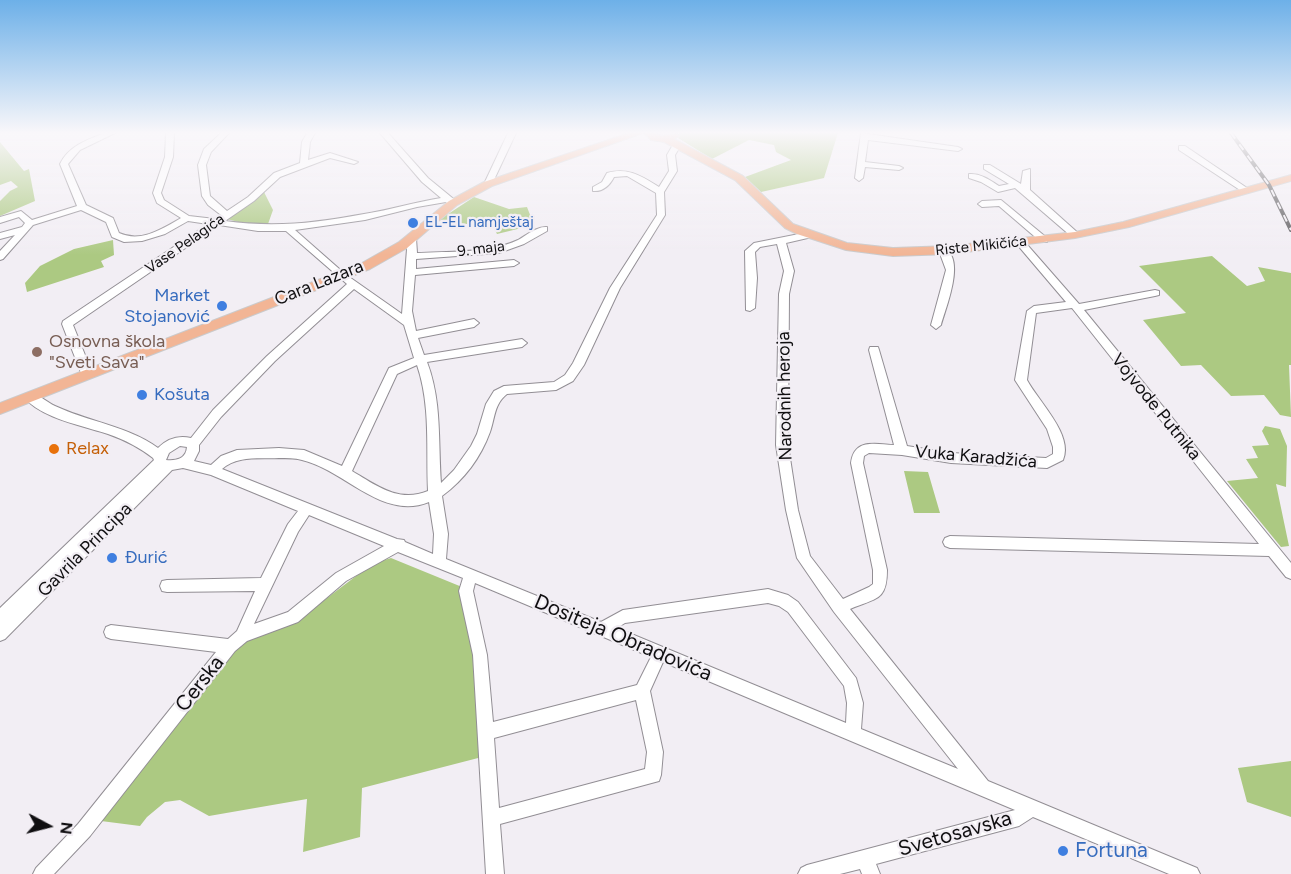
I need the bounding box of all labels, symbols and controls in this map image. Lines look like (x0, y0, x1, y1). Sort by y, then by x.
street label: Vase Pelagića (142, 210, 228, 278)
place label: EL-EL namještaj (425, 214, 534, 232)
marker: EL-EL namještaj (406, 216, 420, 230)
street label: Riste Mikičića (934, 232, 1028, 260)
street label: 9. maja (456, 237, 506, 261)
street label: Cara Lazara (272, 255, 366, 311)
place label: Market Stojanović (124, 285, 210, 328)
marker: Market Stojanović (215, 299, 229, 313)
place label: Osnovna škola "Sveti Sava" (49, 331, 165, 374)
street label: Narodnih heroja (773, 331, 797, 461)
marker: Osnovna škola "Sveti Sava" (30, 345, 44, 359)
street label: Vojvode Putnika (1107, 349, 1205, 465)
place label: Košuta (154, 384, 210, 406)
marker: Košuta (135, 388, 149, 402)
place label: Relax (66, 438, 109, 460)
street label: Vuka Karadžića (914, 441, 1038, 473)
marker: Relax (47, 442, 61, 456)
street label: Gavrila Principa (33, 498, 137, 602)
place label: Đurić (124, 547, 168, 569)
marker: Đurić (105, 551, 119, 565)
street label: Dositeja Obradovića (530, 589, 716, 687)
street label: Cerska (170, 651, 230, 717)
north arrow (18, 796, 78, 856)
street label: Svetosavska (895, 806, 1015, 862)
text: N (56, 821, 77, 836)
place label: Fortuna (1075, 838, 1148, 864)
marker: Fortuna (1056, 844, 1070, 858)

